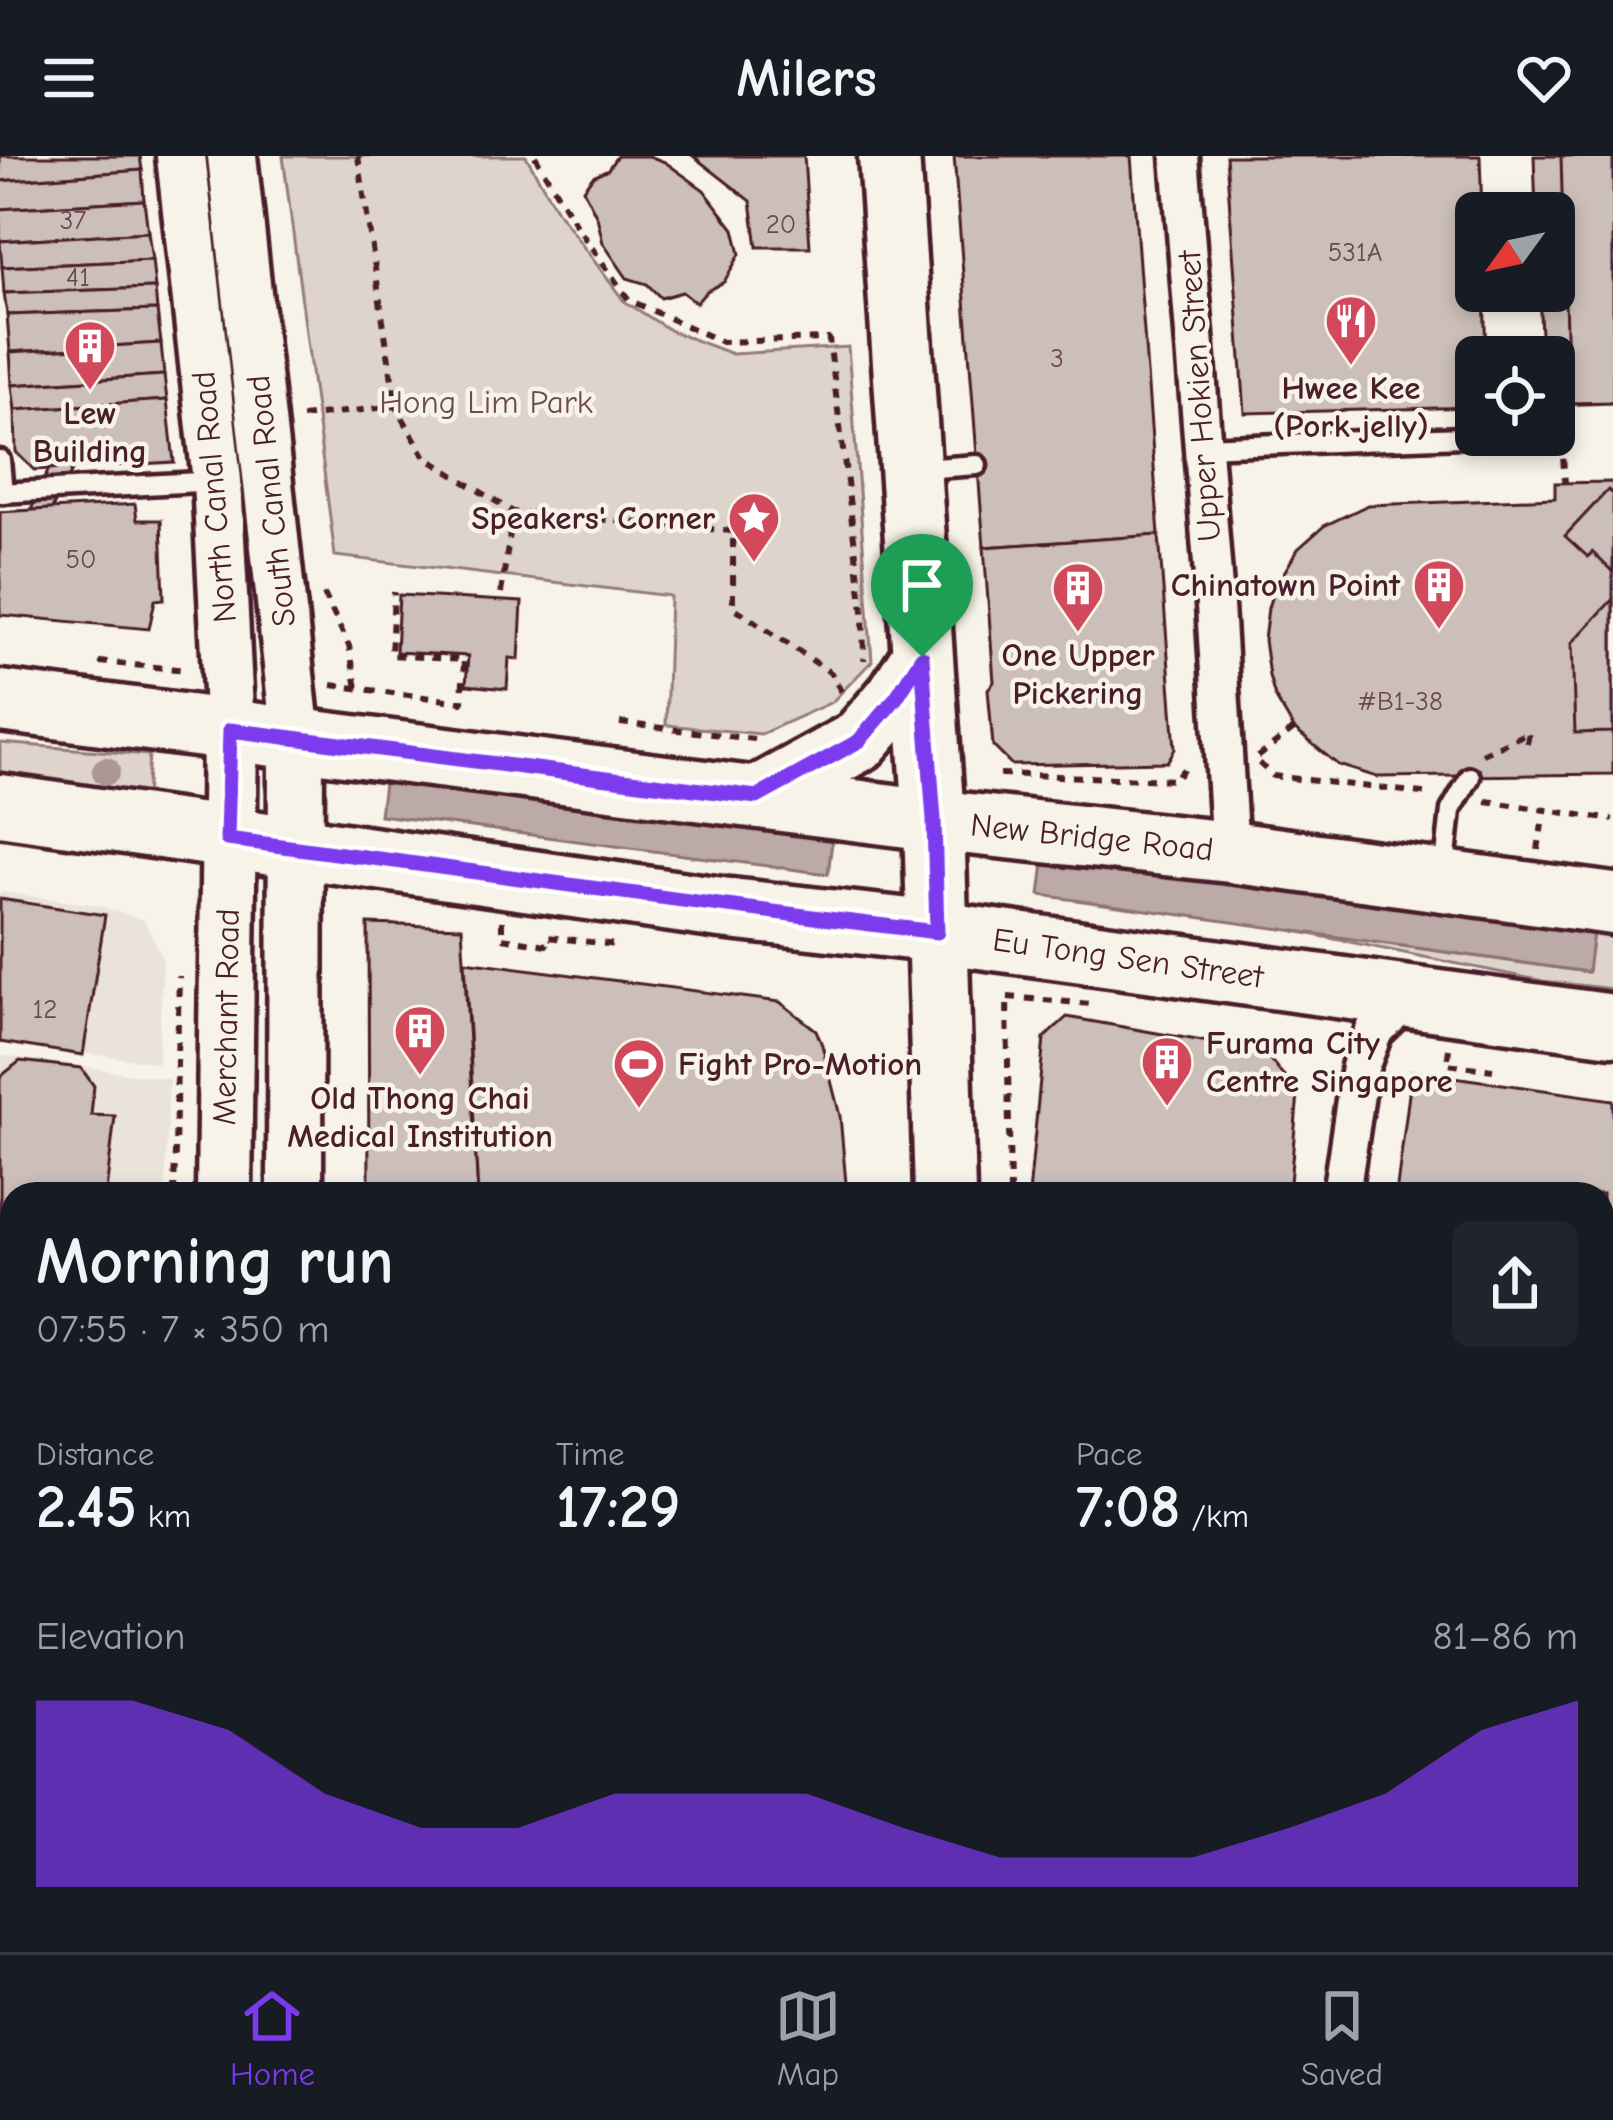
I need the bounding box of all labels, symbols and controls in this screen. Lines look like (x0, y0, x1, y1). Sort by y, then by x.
icon: menu (36, 45, 102, 111)
icon: heart (1511, 45, 1577, 111)
text: Milers (736, 47, 877, 110)
north arrow (1455, 192, 1575, 312)
map controls (1455, 192, 1575, 456)
house number: 37 (60, 205, 86, 236)
house number: 20 (766, 209, 796, 240)
house number: 531A (1328, 237, 1382, 268)
street label: Upper Hokien Street (1170, 248, 1228, 543)
house number: 41 (66, 262, 90, 293)
restaurant icon: Hwee Kee (Pork jelly) (1323, 293, 1379, 367)
building icon: Lew Building (62, 318, 118, 392)
button: locate (1455, 336, 1575, 456)
house number: 3 (1050, 343, 1064, 374)
place label: Hwee Kee (Pork jelly) (1273, 369, 1429, 445)
street label: North Canal Road (184, 370, 244, 624)
street label: South Canal Road (239, 373, 303, 629)
park label: Hong Lim Park (379, 383, 593, 421)
place label: Lew Building (33, 394, 147, 470)
place icon: Speakers' Corner (726, 490, 782, 564)
place label: Speakers' Corner (472, 499, 716, 537)
pin (871, 534, 973, 657)
house number: 50 (65, 544, 97, 575)
icon: arrive (889, 552, 955, 618)
building icon: Chinatown Point (1411, 557, 1467, 631)
building icon: One Upper Pickering (1050, 560, 1106, 634)
place label: Chinatown Point (1171, 566, 1401, 604)
place label: One Upper Pickering (1002, 636, 1155, 712)
house number: #B1-38 (1357, 686, 1443, 717)
street label: New Bridge Road (969, 805, 1215, 869)
street label: Merchant Road (205, 908, 247, 1126)
street label: Eu Tong Sen Street (990, 920, 1267, 996)
house number: 12 (33, 994, 57, 1025)
building icon: Old Thong Chai Medical Institution (392, 1003, 448, 1077)
place label: Furama City Centre Singapore (1206, 1024, 1453, 1100)
building icon: Furama City Centre Singapore (1139, 1034, 1195, 1108)
sports icon: Fight Pro-Motion (611, 1036, 667, 1110)
place label: Fight Pro-Motion (678, 1045, 922, 1083)
place label: Old Thong Chai Medical Institution (287, 1079, 553, 1155)
button: share (1452, 1221, 1578, 1347)
text: Morning run (36, 1224, 394, 1300)
text: 07:55 · 7 × 350 m (36, 1307, 330, 1352)
text: Distance (36, 1435, 154, 1473)
text: Time (556, 1435, 625, 1473)
text: Pace (1076, 1435, 1143, 1473)
text: 2.45 (36, 1473, 137, 1542)
text: 17:29 (556, 1473, 680, 1542)
text: 7:08 (1076, 1473, 1180, 1542)
text: km (137, 1497, 191, 1535)
text: /km (1180, 1497, 1249, 1535)
text: Elevation (36, 1614, 185, 1659)
text: 81–86 m (1433, 1614, 1578, 1659)
tab: Home (230, 1983, 315, 2093)
tab: Map (775, 1983, 841, 2093)
tab: Saved (1301, 1983, 1383, 2093)

